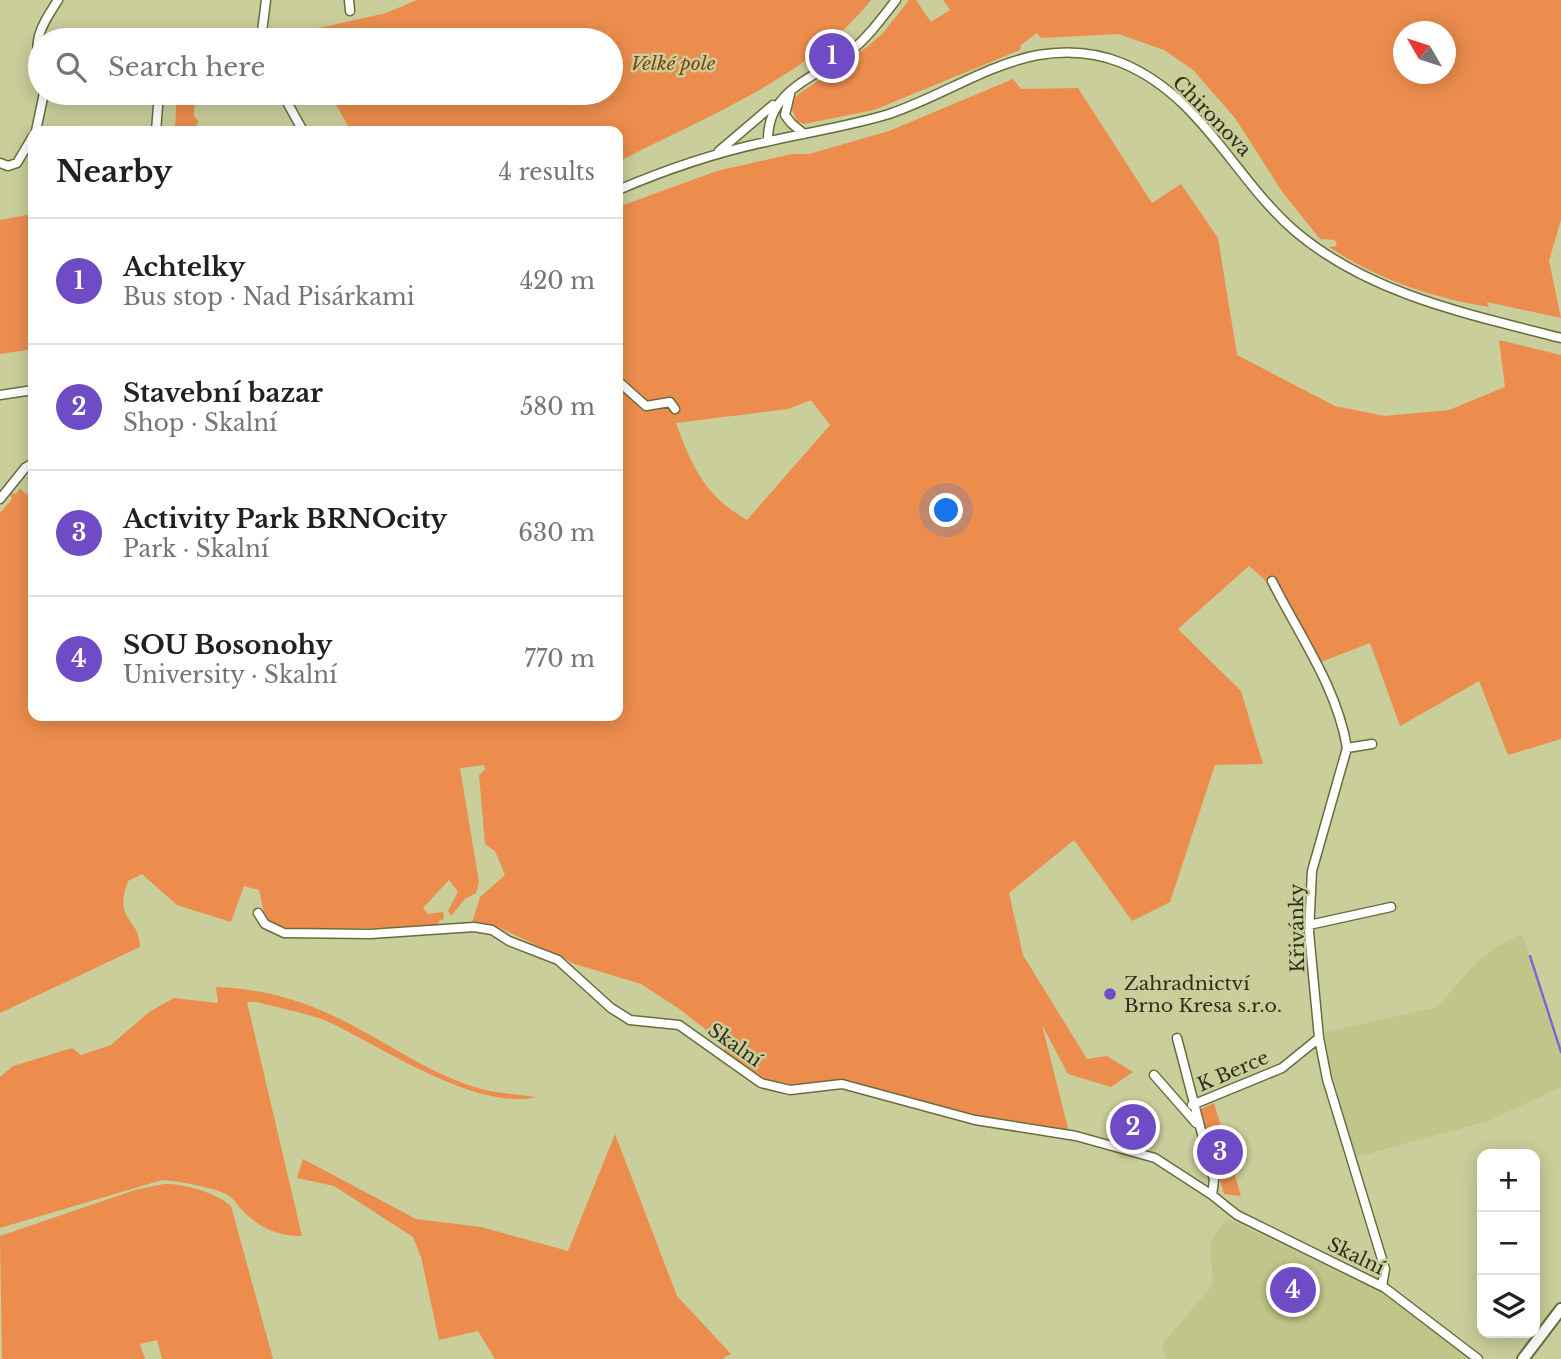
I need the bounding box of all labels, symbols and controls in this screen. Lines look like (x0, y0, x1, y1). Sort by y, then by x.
north arrow (1393, 21, 1456, 84)
search box (28, 28, 623, 105)
pin: 1 (809, 30, 855, 82)
icon: search (52, 48, 90, 86)
text: Search here (108, 51, 265, 83)
park label: Velké pole (631, 52, 716, 75)
street label: Chironova (1168, 71, 1256, 161)
text: Nearby (56, 153, 172, 190)
text: 4 results (499, 158, 595, 186)
text: Achtelky (123, 251, 245, 283)
text: 1 (74, 267, 84, 295)
text: 420 m (520, 267, 595, 295)
text: Bus stop · Nad Pisárkami (123, 283, 415, 311)
text: Stavební bazar (123, 377, 323, 409)
text: 2 (72, 393, 86, 421)
text: 580 m (520, 393, 595, 421)
text: Shop · Skalní (123, 409, 277, 437)
your location (929, 493, 963, 527)
text: Activity Park BRNOcity (123, 503, 447, 535)
text: 3 (72, 519, 86, 547)
text: 630 m (518, 519, 595, 547)
text: Park · Skalní (123, 535, 269, 563)
text: SOU Bosonohy (123, 629, 332, 661)
text: 4 (71, 645, 87, 673)
text: 770 m (524, 645, 595, 673)
text: University · Skalní (123, 661, 337, 689)
street label: Křivánky (1285, 883, 1309, 973)
place label: Zahradnictví Brno Kresa s.r.o. (1124, 972, 1282, 1017)
marker: Zahradnictví Brno Kresa s.r.o. (1102, 986, 1118, 1002)
street label: Skalní (704, 1018, 767, 1072)
street label: K Berce (1194, 1046, 1272, 1096)
pin: 2 (1110, 1101, 1156, 1153)
pin: 3 (1197, 1126, 1243, 1178)
map controls (1477, 1149, 1540, 1338)
button: + (1477, 1149, 1540, 1212)
button: − (1477, 1212, 1540, 1275)
street label: Skalní (1324, 1232, 1389, 1280)
pin: 4 (1270, 1264, 1316, 1316)
button: layers (1477, 1275, 1540, 1338)

